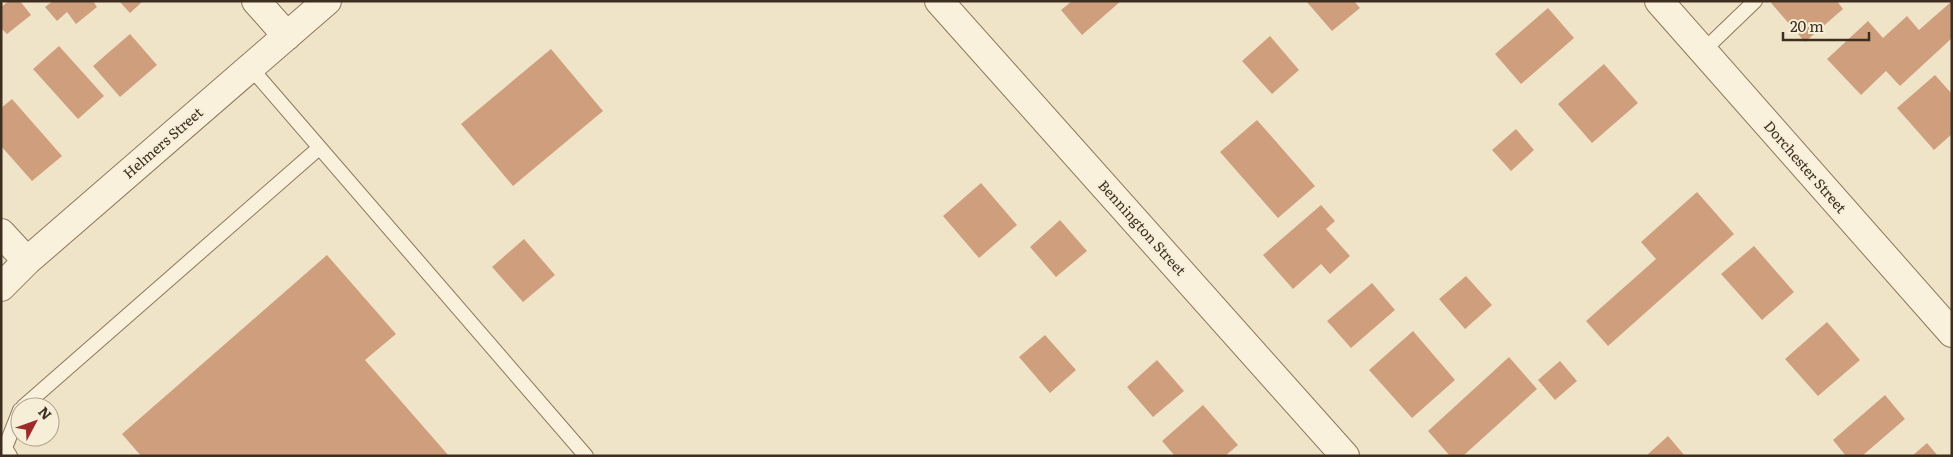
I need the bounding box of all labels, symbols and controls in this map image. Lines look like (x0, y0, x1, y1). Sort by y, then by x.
scale bar (1783, 10, 1869, 42)
text: 20 m (1790, 14, 1824, 37)
street label: Helmers Street (118, 102, 207, 183)
street label: Dorchester Street (1760, 116, 1852, 217)
street label: Bennington Street (1094, 175, 1191, 280)
north arrow (10, 397, 60, 447)
text: N (34, 402, 57, 424)

